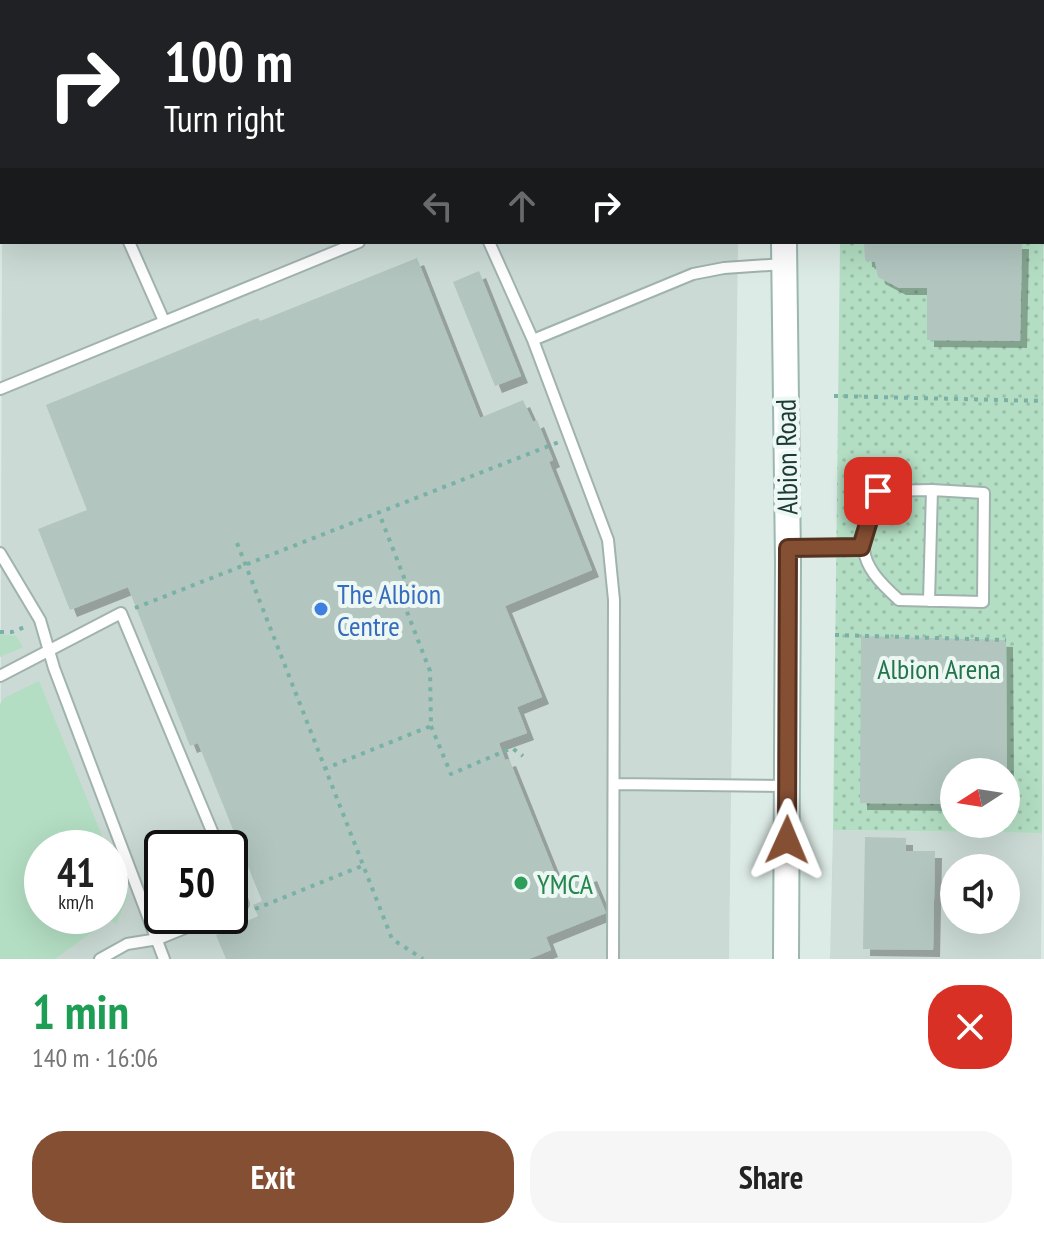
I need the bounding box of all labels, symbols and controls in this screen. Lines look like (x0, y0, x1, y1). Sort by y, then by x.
text: 100 m (164, 25, 293, 97)
icon: right (32, 32, 136, 136)
text: Turn right (164, 95, 285, 142)
icon: left (416, 184, 460, 228)
icon: ahead (500, 184, 544, 228)
icon: right (584, 184, 628, 228)
street label: Albion Road (766, 399, 806, 515)
pin (844, 457, 912, 525)
icon: arrive (856, 469, 900, 513)
place label: The Albion Centre (337, 575, 441, 644)
marker: The Albion Centre (312, 600, 330, 618)
park label: Albion Arena (877, 650, 1001, 687)
north arrow (940, 758, 1020, 838)
map controls (940, 758, 1020, 934)
position arrow (745, 798, 829, 882)
speed limit sign: 50 (144, 830, 248, 934)
text: 41 (57, 846, 95, 898)
button: sound (940, 854, 1020, 934)
place label: YMCA (537, 865, 594, 902)
marker: YMCA (512, 874, 530, 892)
text: km/h (58, 889, 94, 915)
text: 1 min (32, 980, 129, 1042)
button: close (928, 985, 1012, 1069)
text: 140 m · 16:06 (32, 1041, 158, 1074)
button: Exit (32, 1131, 514, 1223)
button: Share (530, 1131, 1012, 1223)

